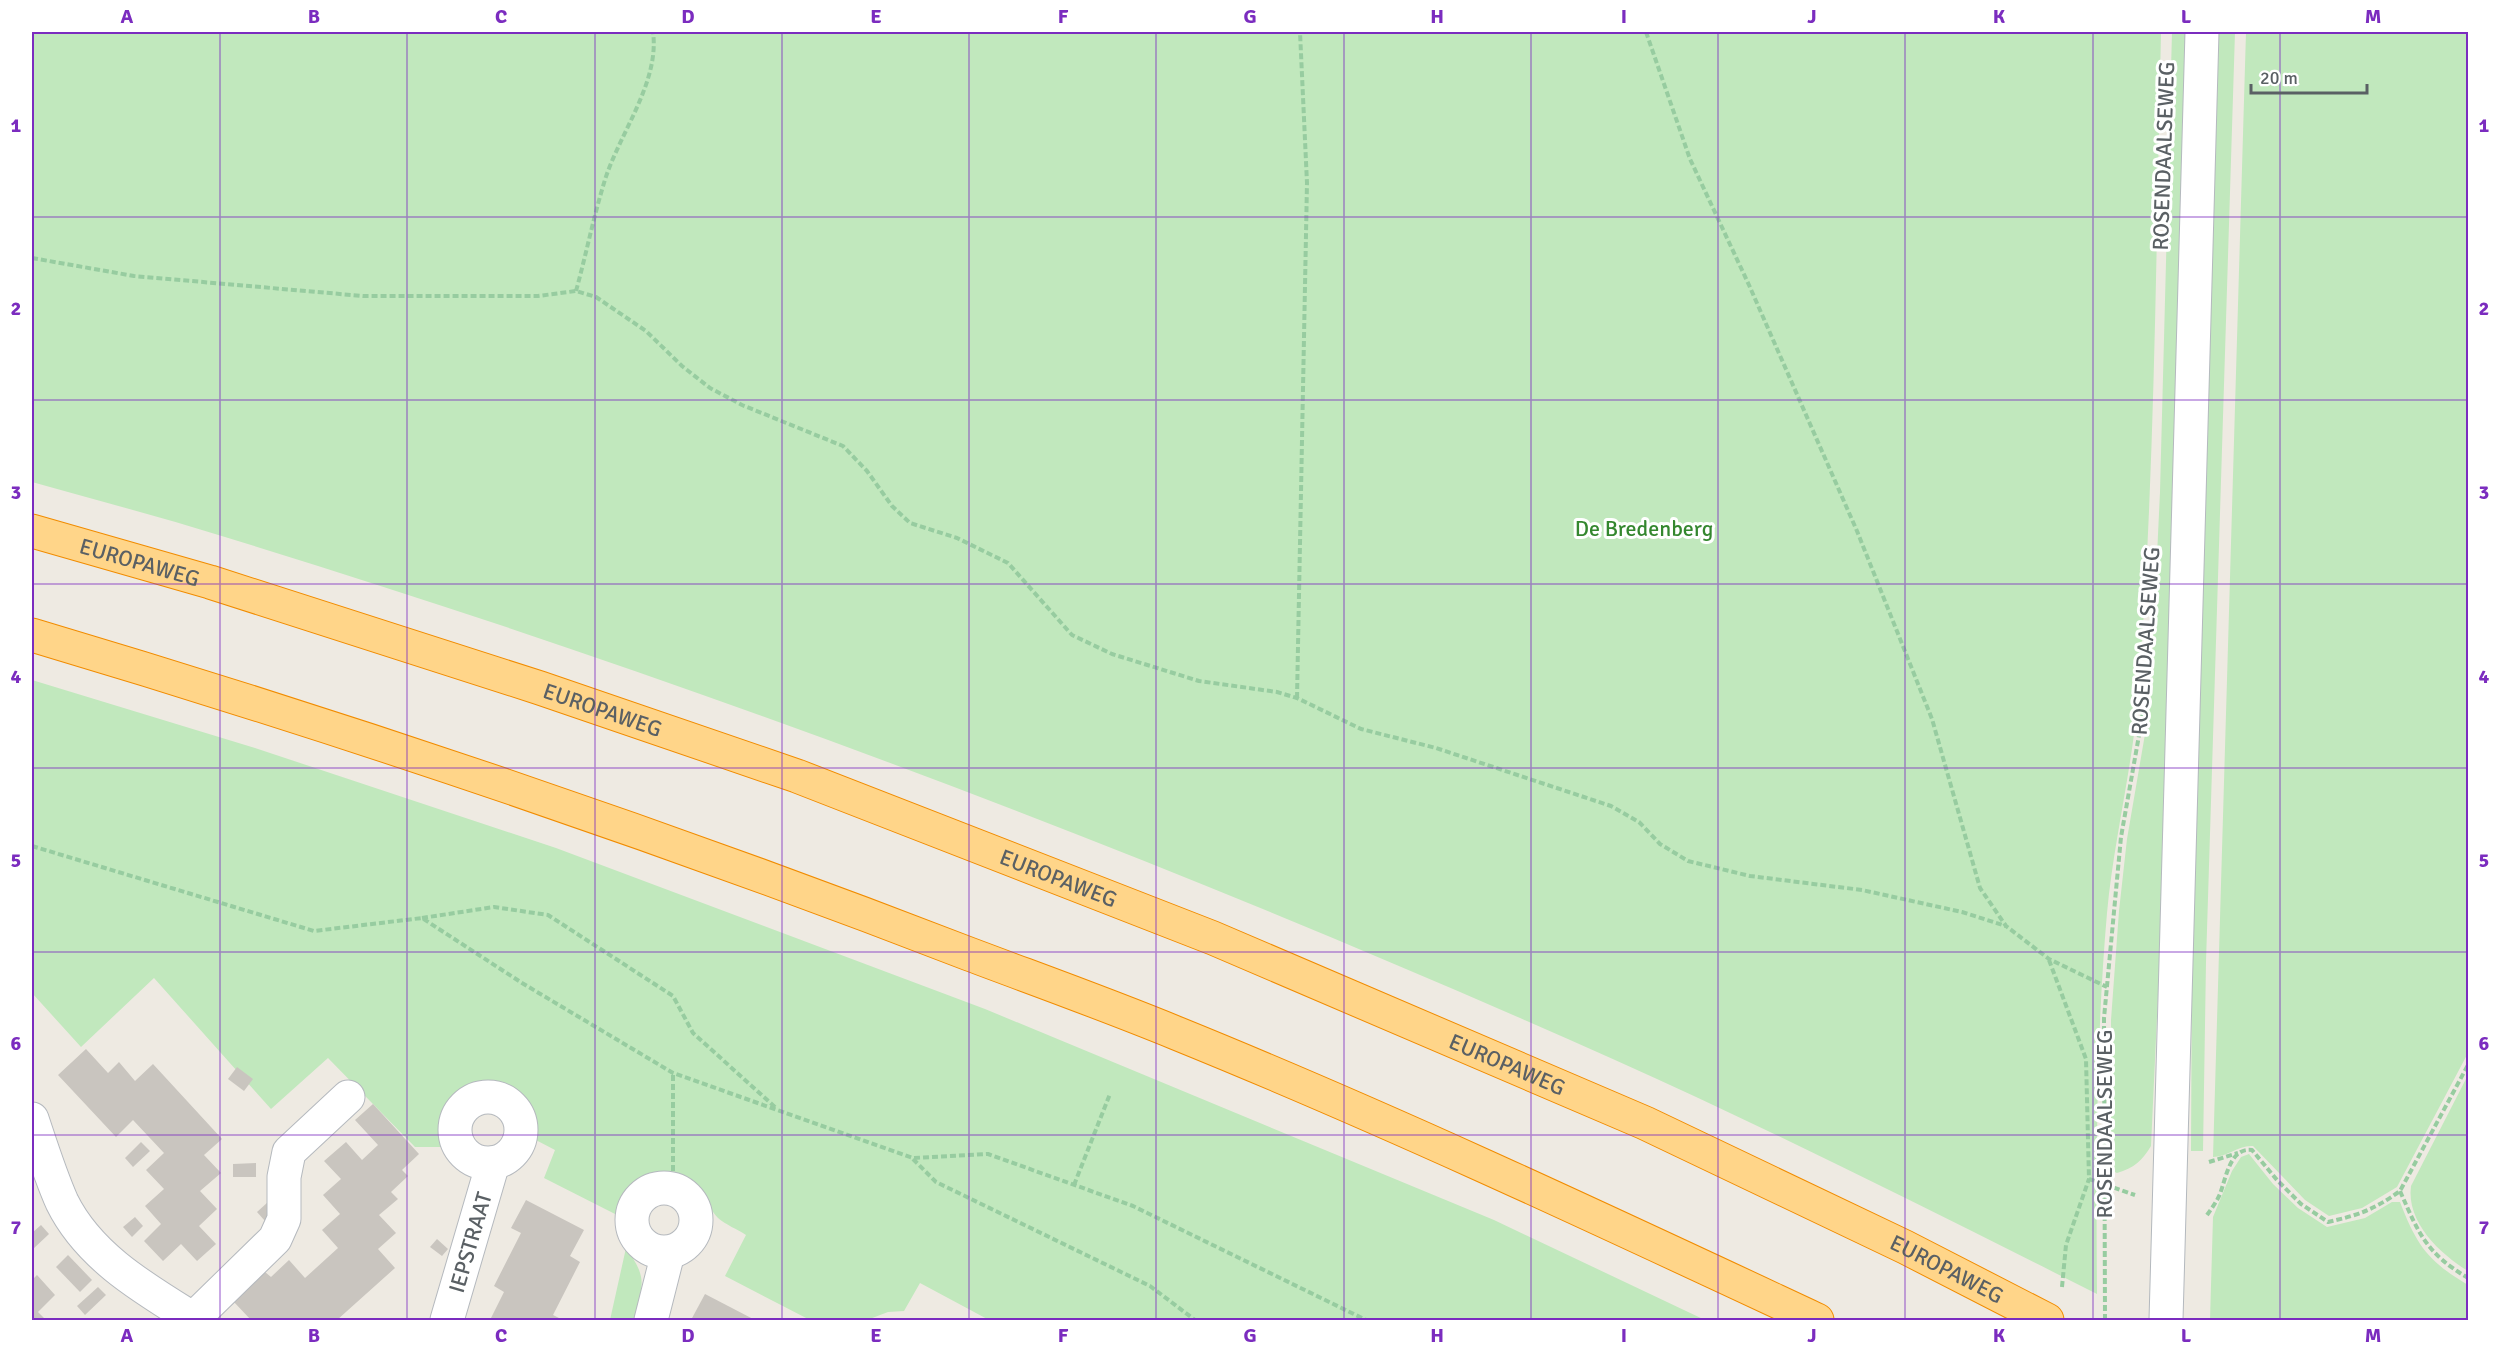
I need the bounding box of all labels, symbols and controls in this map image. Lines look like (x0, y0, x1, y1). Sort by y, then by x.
text: A (121, 4, 134, 29)
text: B (308, 4, 320, 29)
text: C (495, 4, 507, 29)
text: D (681, 4, 695, 29)
text: E (870, 4, 882, 29)
text: F (1058, 4, 1069, 29)
text: G (1243, 4, 1257, 29)
text: H (1430, 4, 1444, 29)
text: I (1621, 4, 1627, 29)
text: J (1807, 4, 1817, 29)
text: K (1993, 4, 2006, 29)
text: L (2181, 4, 2192, 29)
text: M (2365, 4, 2381, 29)
scale bar (2251, 57, 2366, 95)
street label: ROSENDAALSEWEG (2147, 61, 2180, 251)
text: 20 m (2260, 67, 2298, 89)
text: 1 (11, 113, 22, 138)
text: 1 (2479, 113, 2490, 138)
text: 2 (11, 296, 21, 321)
text: 2 (2479, 296, 2489, 321)
text: 3 (11, 480, 21, 505)
text: 3 (2479, 480, 2489, 505)
park label: De Bredenberg (1575, 515, 1713, 542)
street label: EUROPAWEG (76, 532, 203, 592)
street label: ROSENDAALSEWEG (2125, 546, 2166, 736)
text: 4 (11, 664, 22, 689)
text: 4 (2479, 664, 2490, 689)
street label: EUROPAWEG (540, 677, 665, 743)
street label: EUROPAWEG (996, 843, 1121, 913)
text: 5 (11, 848, 21, 873)
text: 5 (2479, 848, 2489, 873)
street label: EUROPAWEG (1445, 1028, 1569, 1101)
street label: ROSENDAALSEWEG (2091, 1030, 2118, 1218)
text: 6 (11, 1031, 22, 1056)
text: 6 (2479, 1031, 2490, 1056)
street label: IEPSTRAAT (443, 1189, 498, 1296)
text: 7 (11, 1215, 22, 1240)
text: 7 (2479, 1215, 2490, 1240)
street label: EUROPAWEG (1886, 1229, 2008, 1309)
text: A (121, 1323, 134, 1348)
text: B (308, 1323, 320, 1348)
text: C (495, 1323, 507, 1348)
text: D (681, 1323, 695, 1348)
text: E (870, 1323, 882, 1348)
text: F (1058, 1323, 1069, 1348)
text: G (1243, 1323, 1257, 1348)
text: H (1430, 1323, 1444, 1348)
text: I (1621, 1323, 1627, 1348)
text: J (1807, 1323, 1817, 1348)
text: K (1993, 1323, 2006, 1348)
text: L (2181, 1323, 2192, 1348)
text: M (2365, 1323, 2381, 1348)

